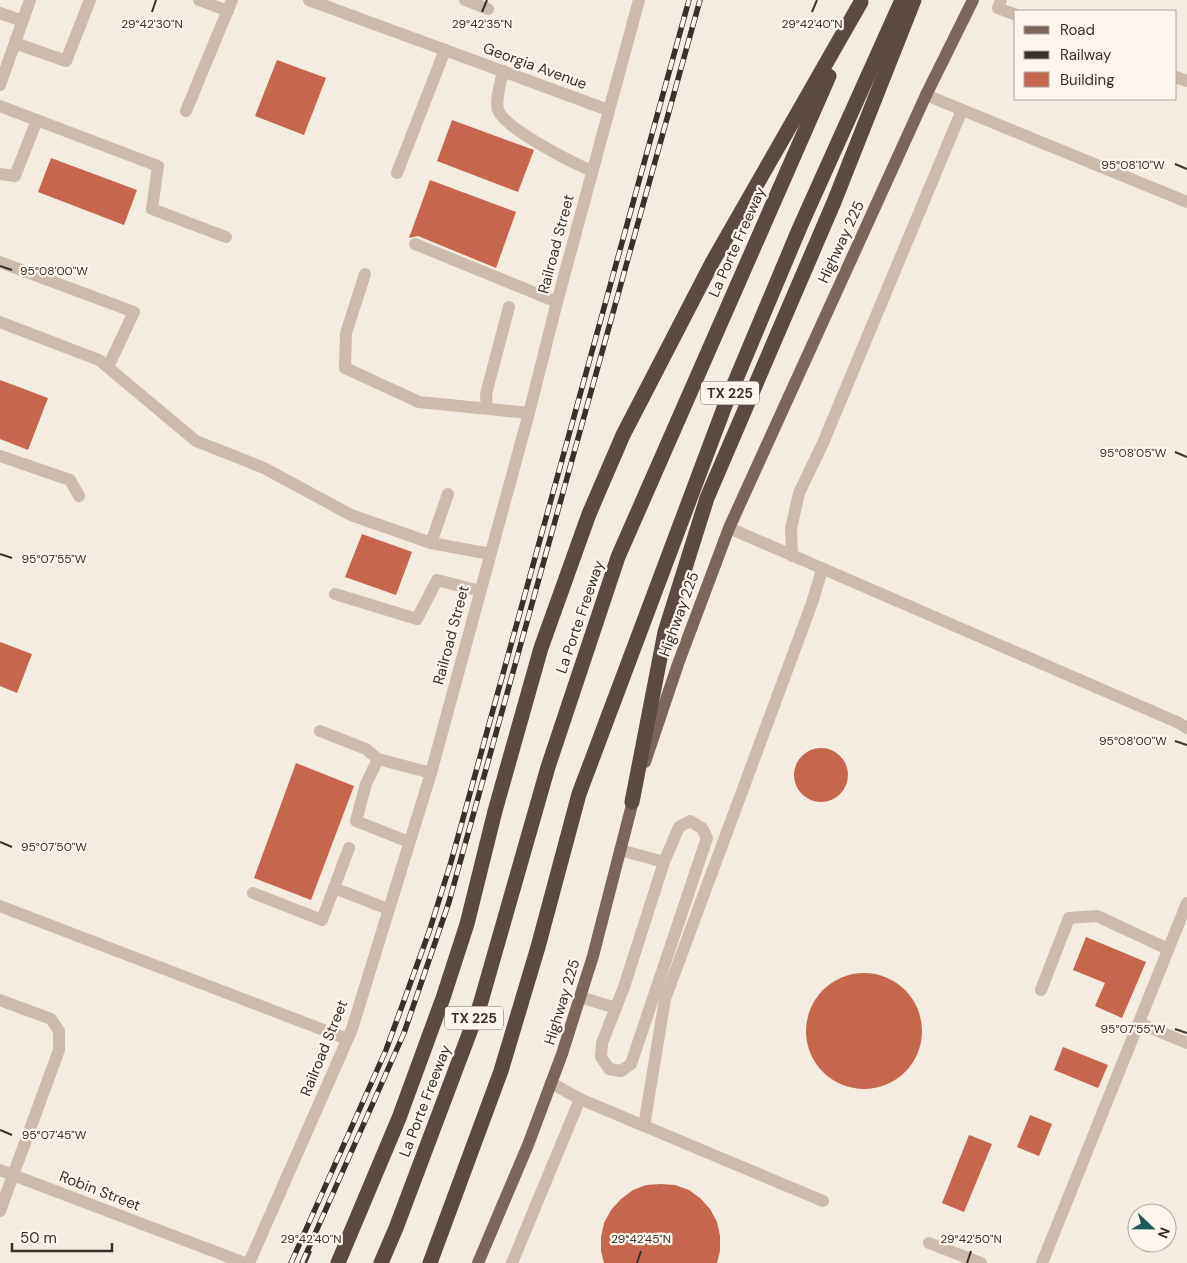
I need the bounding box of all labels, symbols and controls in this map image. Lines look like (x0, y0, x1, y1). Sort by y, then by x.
legend (1014, 10, 1177, 100)
text: 29°42'30"N (121, 16, 183, 32)
text: 29°42'35"N (452, 16, 512, 32)
text: 29°42'40"N (781, 16, 843, 32)
text: Road (1060, 20, 1095, 40)
street label: Georgia Avenue (480, 38, 590, 94)
text: Railway (1060, 45, 1112, 65)
text: Building (1060, 70, 1115, 90)
text: 95°08'10"W (1101, 157, 1165, 173)
street label: La Porte Freeway (704, 183, 770, 300)
street label: Railroad Street (533, 192, 579, 296)
street label: Highway 225 (813, 198, 869, 286)
text: 95°08'00"W (20, 263, 88, 279)
road number: TX 225 (701, 382, 759, 404)
text: 95°08'05"W (1100, 445, 1167, 461)
text: 95°07'55"W (22, 551, 87, 567)
street label: La Porte Freeway (551, 557, 609, 676)
street label: Highway 225 (654, 569, 704, 659)
street label: Railroad Street (428, 583, 474, 687)
text: 95°08'00"W (1099, 733, 1167, 749)
text: 95°07'50"W (21, 839, 87, 855)
street label: Highway 225 (539, 957, 585, 1047)
street label: Railroad Street (296, 997, 352, 1099)
road number: TX 225 (445, 1006, 503, 1030)
text: 95°07'55"W (1101, 1021, 1166, 1037)
street label: La Porte Freeway (394, 1042, 456, 1160)
text: 95°07'45"W (22, 1127, 87, 1143)
street label: Robin Street (57, 1166, 144, 1216)
north arrow (1127, 1203, 1177, 1253)
scale bar (12, 1220, 112, 1252)
text: N (1154, 1225, 1174, 1241)
text: 50 m (20, 1228, 57, 1248)
text: 29°42'40"N (280, 1231, 342, 1247)
text: 29°42'45"N (611, 1231, 671, 1247)
text: 29°42'50"N (940, 1231, 1002, 1247)

